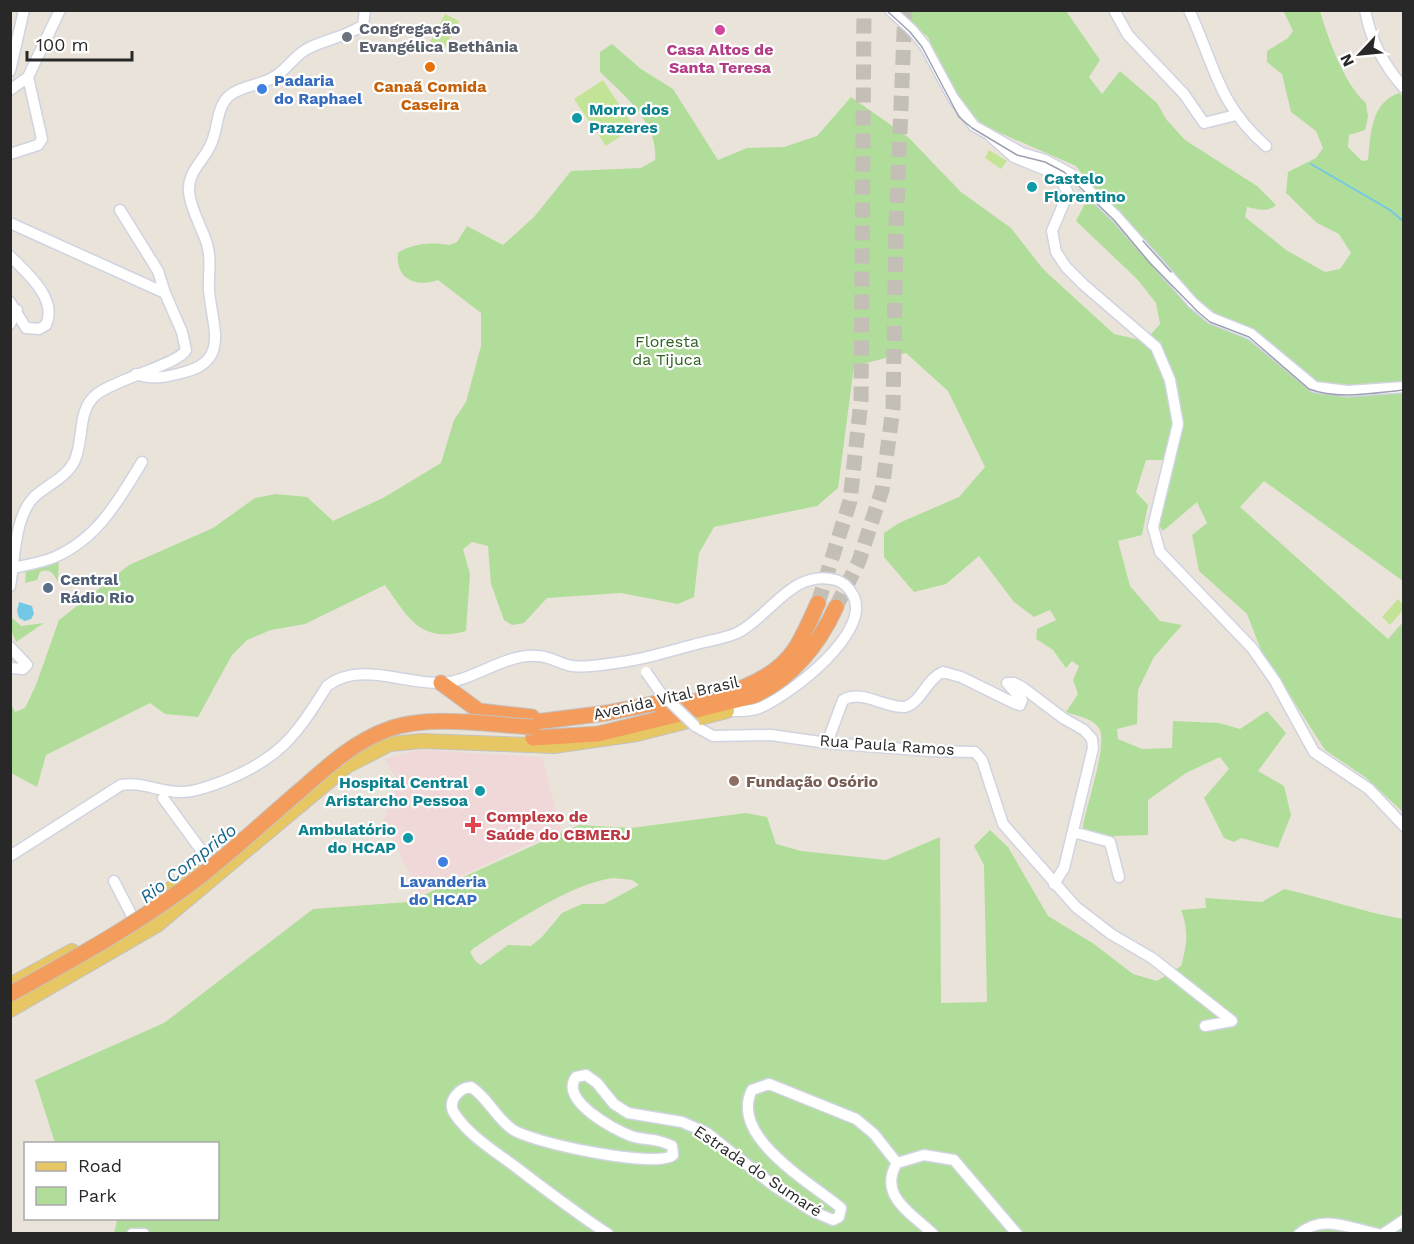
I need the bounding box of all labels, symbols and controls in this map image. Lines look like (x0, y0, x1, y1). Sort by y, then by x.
place label: Congregação Evangélica Bethânia (359, 19, 519, 56)
marker: Casa Altos de Santa Teresa (713, 23, 727, 37)
scale bar (27, 24, 132, 62)
north arrow (1330, 24, 1390, 84)
marker: Congregação Evangélica Bethânia (340, 30, 354, 44)
text: 100 m (36, 34, 89, 55)
place label: Casa Altos de Santa Teresa (667, 40, 773, 77)
text: N (1336, 51, 1358, 70)
marker: Canaã Comida Caseira (423, 60, 437, 74)
place label: Padaria do Raphael (274, 71, 363, 108)
place label: Canaã Comida Caseira (374, 77, 487, 114)
marker: Padaria do Raphael (255, 82, 269, 96)
place label: Morro dos Prazeres (589, 100, 670, 137)
marker: Morro dos Prazeres (570, 111, 584, 125)
place label: Castelo Florentino (1044, 169, 1126, 206)
marker: Castelo Florentino (1025, 180, 1039, 194)
park label: Floresta da Tijuca (632, 332, 702, 369)
place label: Central Rádio Rio (60, 570, 135, 607)
marker: Central Rádio Rio (41, 581, 55, 595)
street label: Avenida Vital Brasil (591, 672, 741, 724)
street label: Rua Paula Ramos (819, 731, 955, 759)
place label: Fundação Osório (746, 772, 878, 791)
place label: Hospital Central Aristarcho Pessoa (325, 773, 469, 810)
marker: Fundação Osório (727, 774, 741, 788)
marker: Hospital Central Aristarcho Pessoa (473, 784, 487, 798)
place label: Complexo de Saúde do CBMERJ (486, 807, 631, 844)
marker: Complexo de Saúde do CBMERJ (464, 816, 482, 834)
water label: Rio Comprido (135, 819, 241, 907)
place label: Ambulatório do HCAP (298, 820, 396, 857)
marker: Ambulatório do HCAP (401, 831, 415, 845)
marker: Lavanderia do HCAP (436, 855, 450, 869)
place label: Lavanderia do HCAP (400, 872, 487, 909)
street label: Estrada do Sumaré (691, 1121, 825, 1221)
legend (24, 1142, 219, 1220)
text: Road (78, 1155, 122, 1176)
text: Park (78, 1185, 117, 1206)

